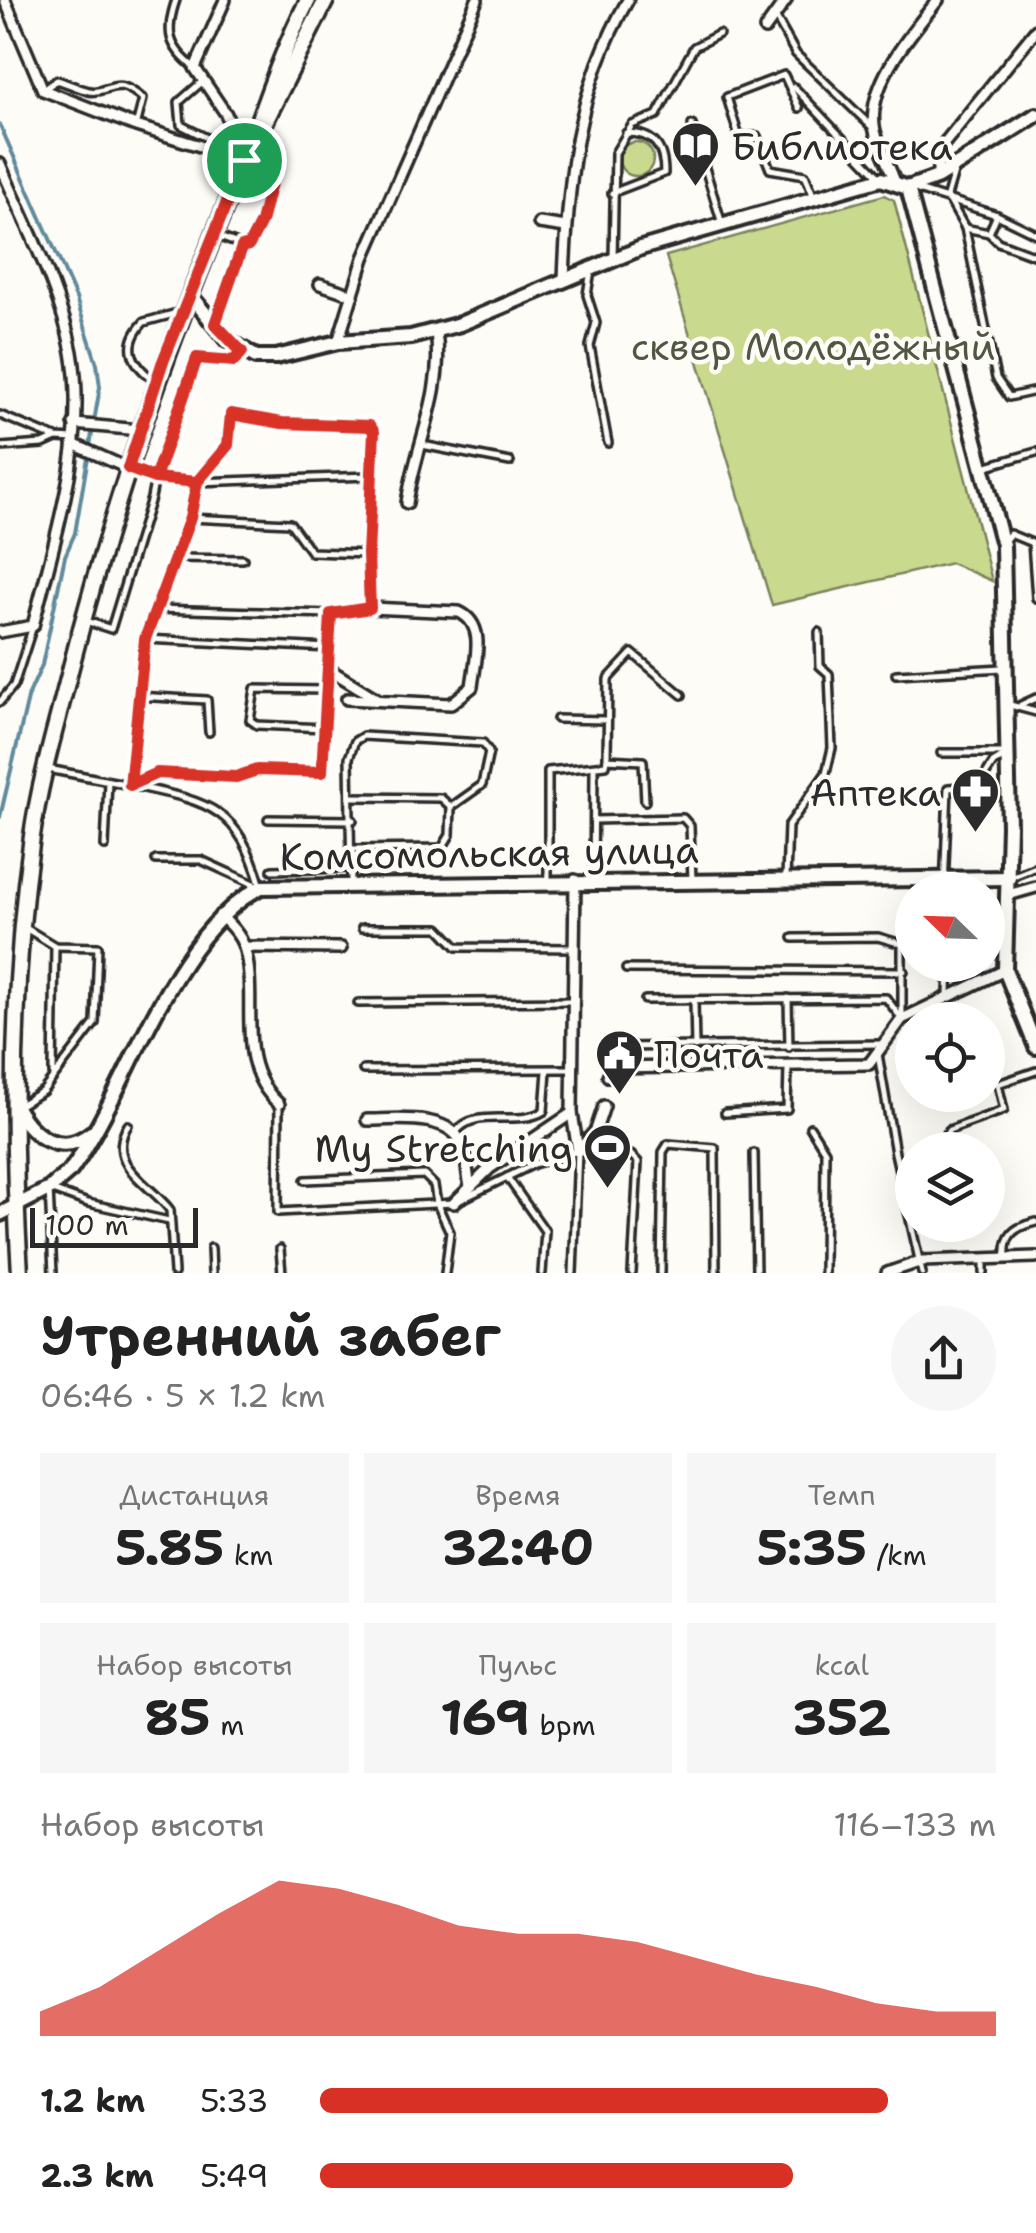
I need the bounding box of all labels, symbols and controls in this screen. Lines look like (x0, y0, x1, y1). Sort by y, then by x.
pin (202, 118, 287, 203)
library icon: Библиотека (670, 120, 722, 188)
place label: Библиотека (731, 121, 953, 172)
icon: arrive (217, 133, 272, 188)
park label: сквер Молодёжный (631, 321, 995, 372)
pharmacy icon: Аптека (950, 766, 1002, 834)
place label: Аптека (810, 767, 941, 818)
street label: Комсомольская улица (279, 824, 699, 882)
north arrow (895, 872, 1005, 982)
map controls (895, 872, 1005, 1242)
button: locate (895, 1002, 1005, 1112)
public building icon: Почта (593, 1028, 645, 1096)
place label: Почта (654, 1029, 764, 1080)
sports icon: My Stretching (582, 1122, 634, 1190)
place label: My Stretching (315, 1123, 573, 1174)
button: layers (895, 1132, 1005, 1242)
scale bar (30, 1203, 198, 1248)
text: 100 m (45, 1206, 129, 1244)
text: Утренний забег (40, 1299, 501, 1373)
button: share (891, 1306, 996, 1411)
text: 06:46 · 5 × 1.2 km (40, 1374, 325, 1417)
text: Дистанция (119, 1476, 269, 1514)
text: Время (475, 1476, 561, 1514)
text: Темп (808, 1476, 876, 1514)
text: 5.85 (115, 1514, 224, 1581)
text: 32:40 (442, 1514, 594, 1581)
text: 5:35 (757, 1514, 867, 1581)
text: km (224, 1536, 273, 1574)
text: /km (867, 1536, 927, 1574)
text: Набор высоты (96, 1646, 293, 1684)
text: Пульс (479, 1646, 557, 1684)
text: kcal (814, 1646, 869, 1684)
text: 85 (144, 1684, 211, 1751)
text: 169 (440, 1684, 530, 1751)
text: 352 (792, 1684, 891, 1751)
text: m (211, 1706, 244, 1744)
text: bpm (530, 1706, 596, 1744)
text: Набор высоты (40, 1803, 265, 1846)
text: 116–133 m (833, 1803, 996, 1846)
text: 1.2 km (40, 2079, 145, 2122)
text: 5:33 (200, 2079, 268, 2122)
text: 2.3 km (40, 2154, 154, 2197)
text: 5:49 (200, 2154, 269, 2197)

